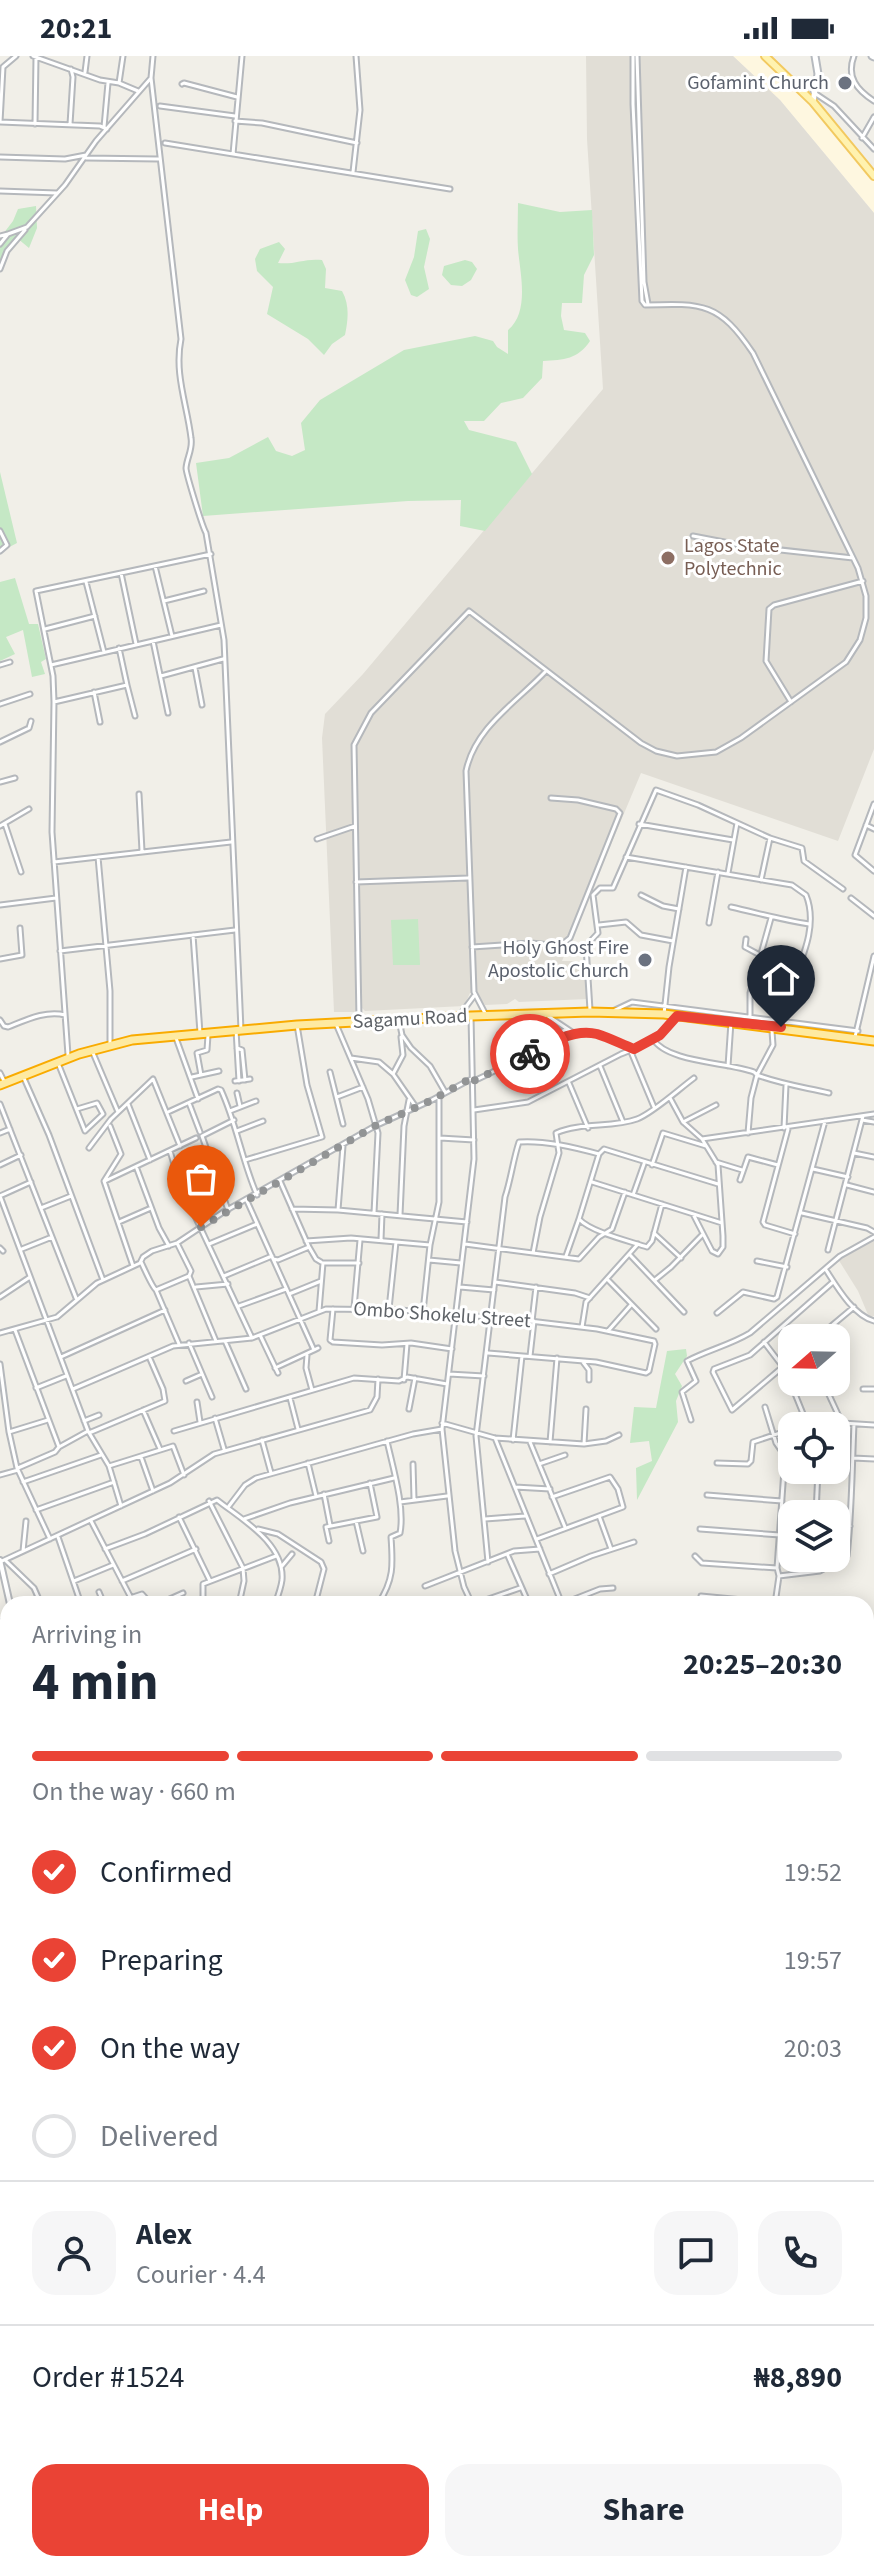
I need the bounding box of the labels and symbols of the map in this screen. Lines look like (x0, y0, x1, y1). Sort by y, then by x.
place label: Gofamint Church (687, 69, 829, 97)
marker: Gofamint Church (836, 74, 854, 92)
place label: Lagos State Polytechnic (684, 532, 782, 583)
marker: Lagos State Polytechnic (659, 549, 677, 567)
place label: Holy Ghost Fire Apostolic Church (488, 934, 629, 985)
pin (747, 945, 815, 1027)
marker: Holy Ghost Fire Apostolic Church (636, 951, 654, 969)
street label: Sagamu Road (352, 1002, 468, 1036)
courier (490, 1014, 570, 1094)
pin (167, 1145, 235, 1227)
street label: Ombo Shokelu Street (352, 1295, 532, 1335)
north arrow (778, 1324, 850, 1396)

